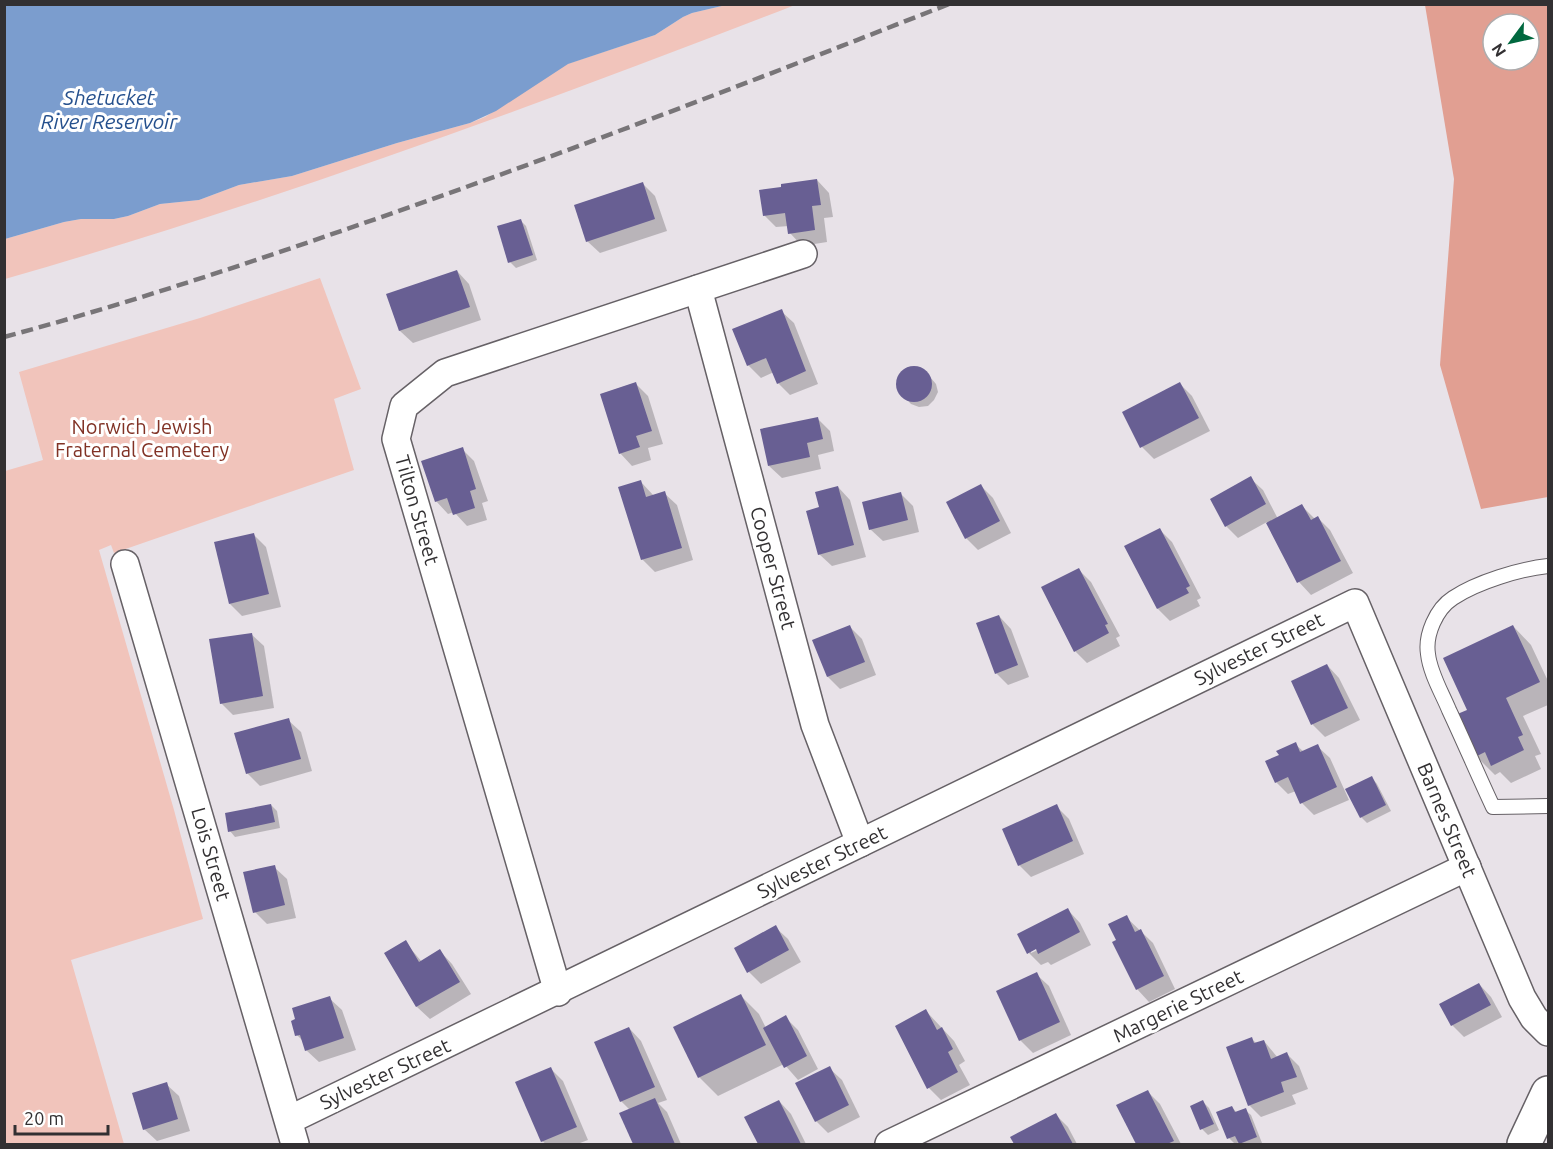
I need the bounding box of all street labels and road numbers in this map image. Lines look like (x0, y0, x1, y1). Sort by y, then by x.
street label: Tilton Street (391, 452, 444, 567)
street label: Cooper Street (746, 504, 801, 632)
street label: Sylvester Street (1190, 607, 1327, 690)
street label: Barnes Street (1413, 759, 1482, 881)
street label: Lois Street (187, 805, 236, 903)
street label: Sylvester Street (753, 820, 890, 903)
street label: Margerie Street (1109, 964, 1247, 1047)
street label: Sylvester Street (316, 1033, 454, 1114)

